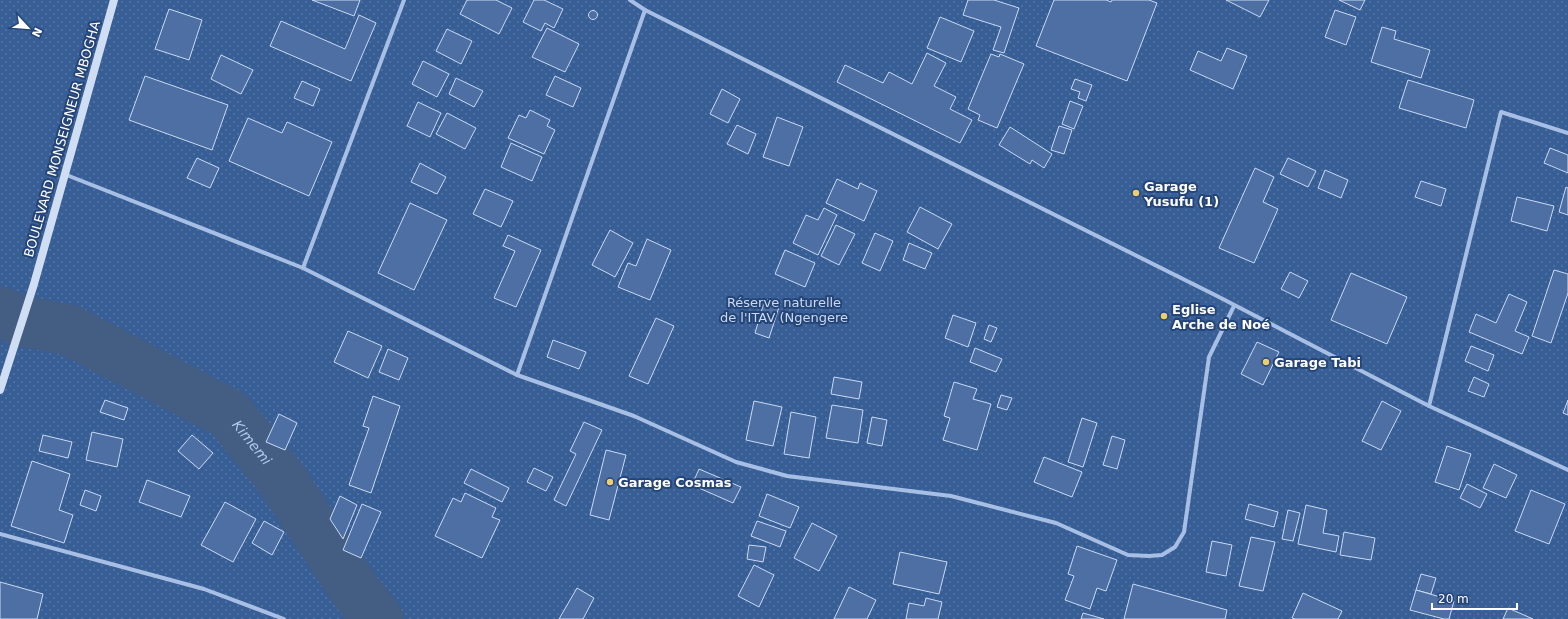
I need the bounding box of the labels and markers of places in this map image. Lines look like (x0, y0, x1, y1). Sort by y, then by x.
place label: Garage Yusufu (1) (1143, 179, 1219, 209)
marker: Garage Yusufu (1) (1131, 188, 1141, 198)
place label: Eglise Arche de Noé (1172, 302, 1270, 332)
marker: Eglise Arche de Noé (1159, 311, 1169, 321)
place label: Garage Tabi (1274, 355, 1361, 370)
marker: Garage Tabi (1261, 357, 1271, 367)
place label: Garage Cosmas (618, 475, 732, 490)
marker: Garage Cosmas (605, 477, 615, 487)

